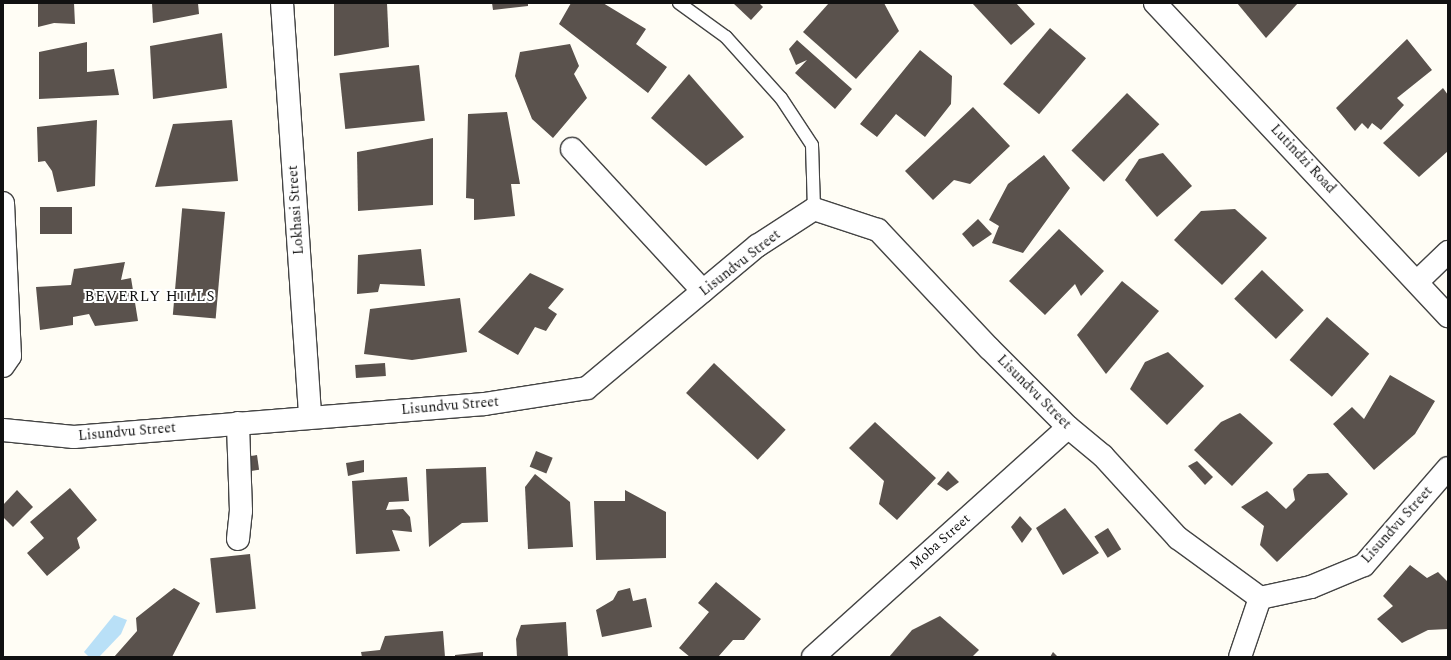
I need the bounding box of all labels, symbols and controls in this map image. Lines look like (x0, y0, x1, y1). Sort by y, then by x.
street label: Lutindzi Road (1267, 121, 1339, 197)
street label: Lokhasi Street (284, 165, 308, 255)
street label: Lisundvu Street (696, 226, 784, 300)
district label: BEVERLY HILLS (84, 288, 216, 306)
street label: Lisundvu Street (993, 351, 1075, 433)
street label: Lisundvu Street (400, 393, 500, 419)
street label: Lisundvu Street (77, 419, 177, 445)
street label: Lisundvu Street (1358, 483, 1436, 567)
street label: Moba Street (906, 510, 974, 574)

